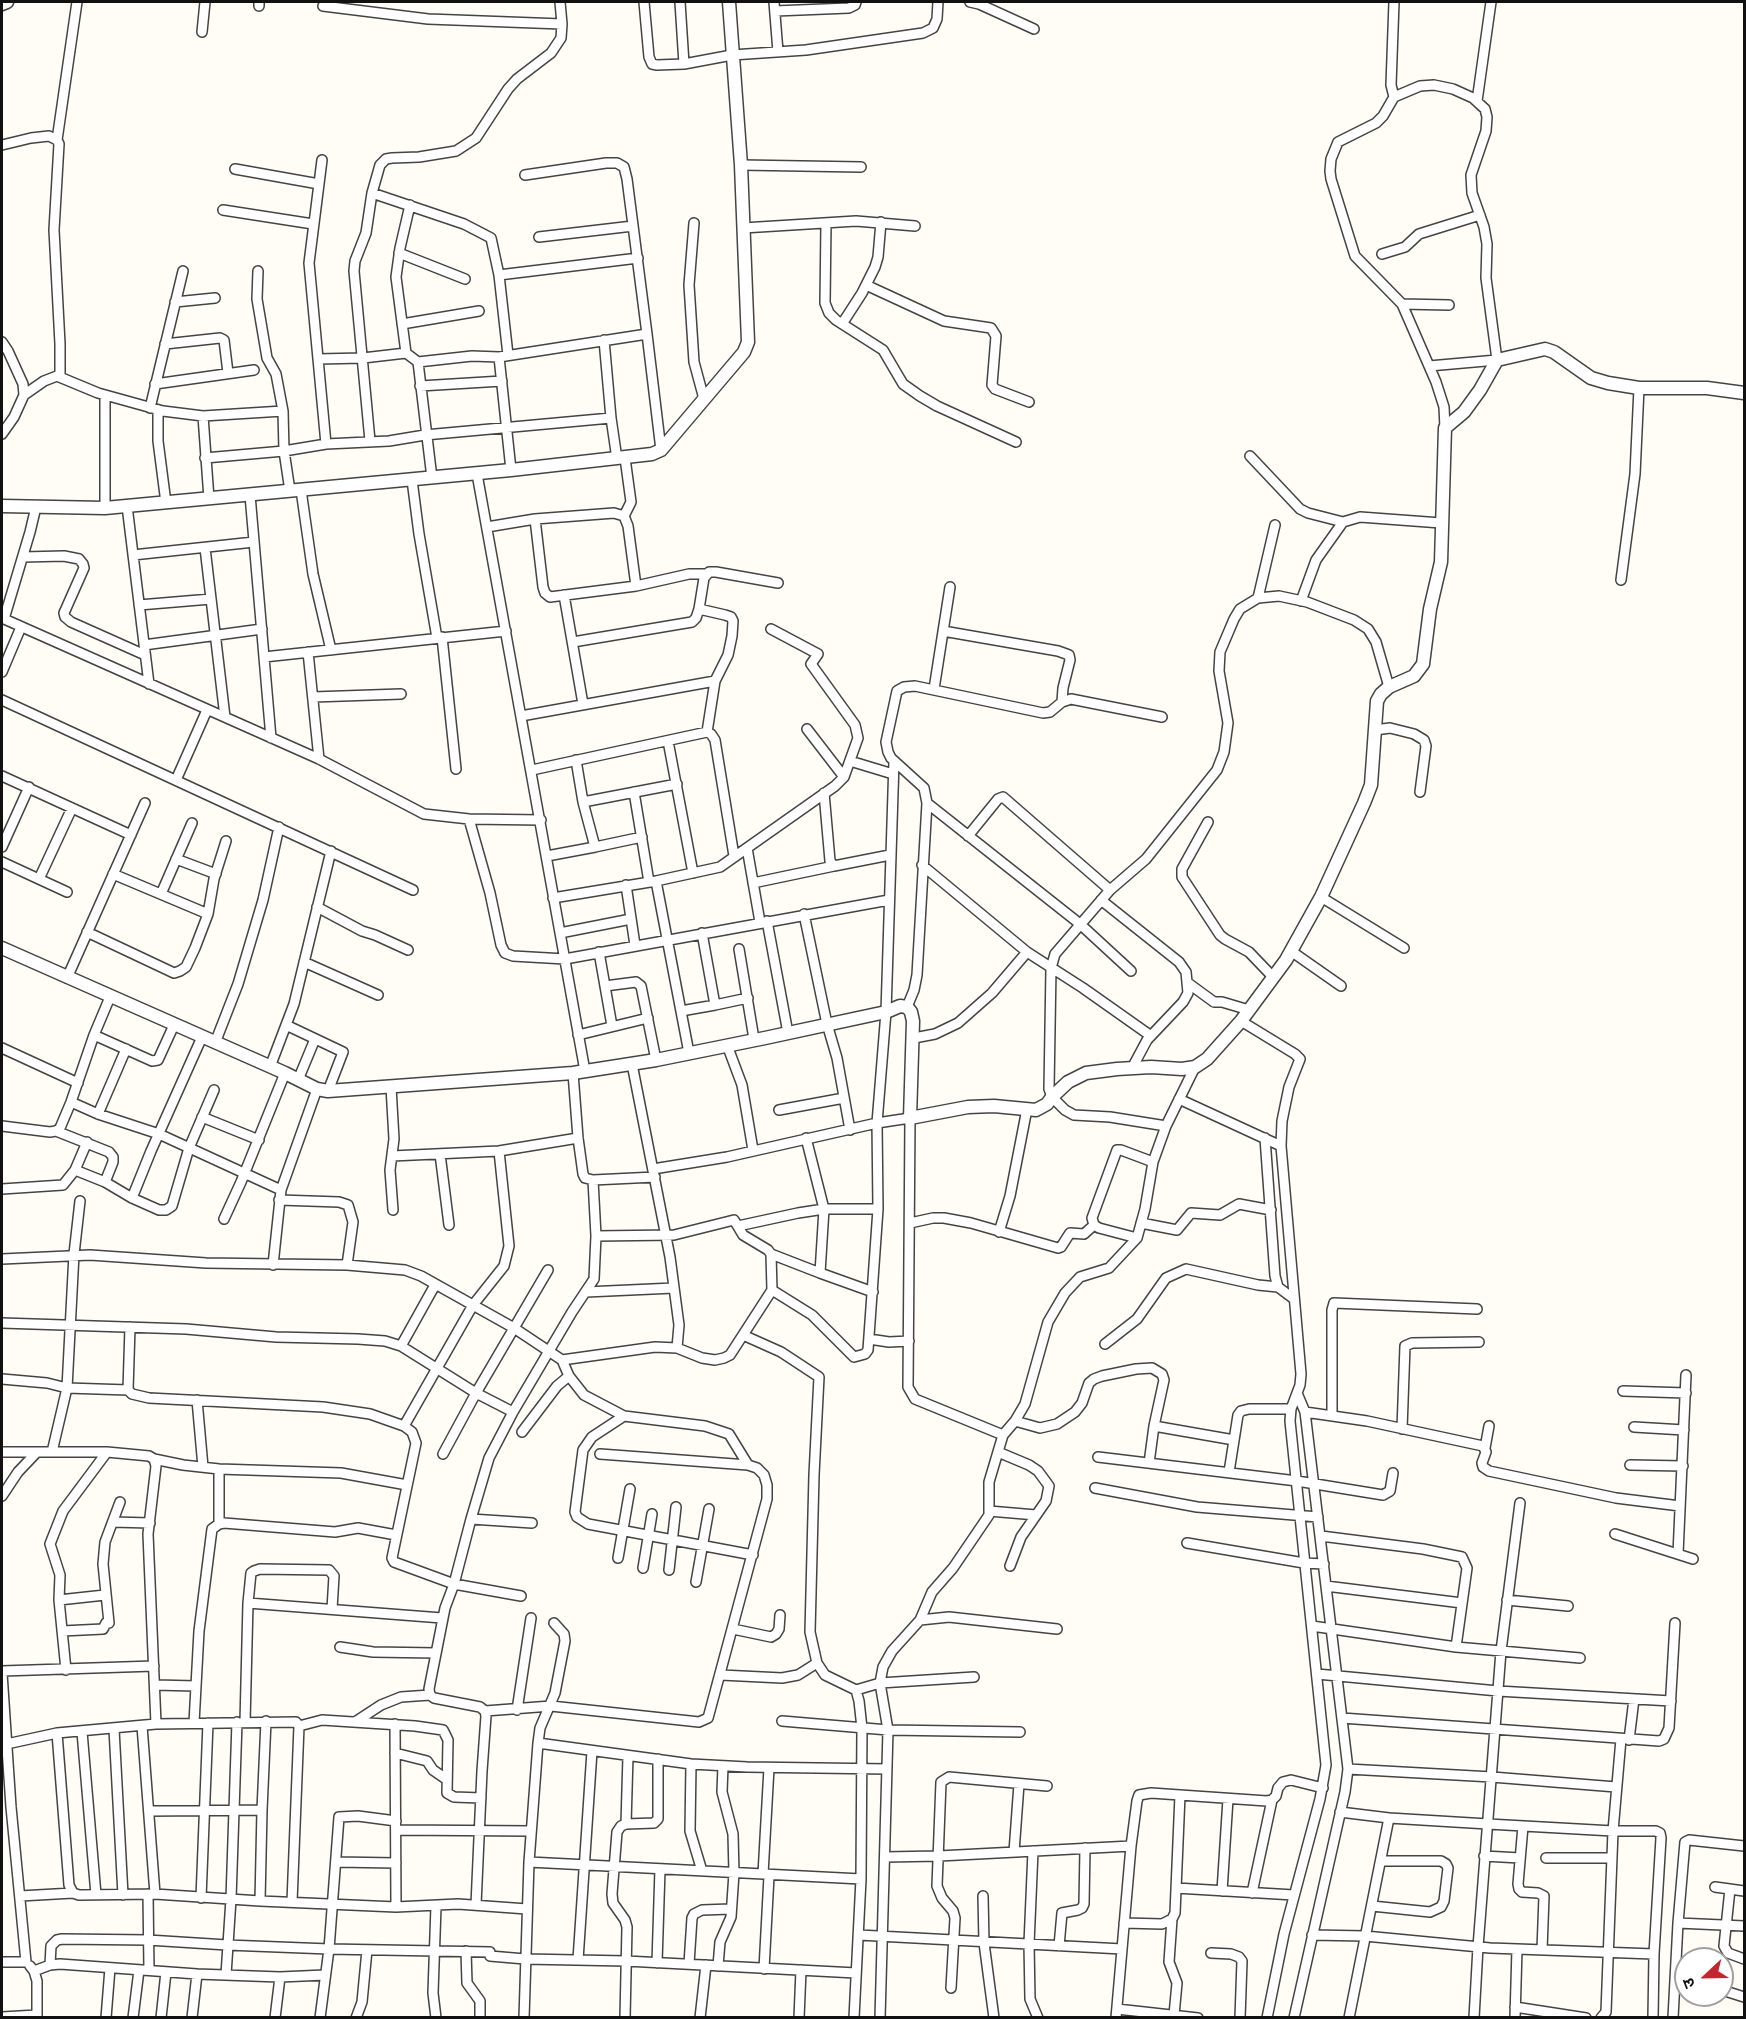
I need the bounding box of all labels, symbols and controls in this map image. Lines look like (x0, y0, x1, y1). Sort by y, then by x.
north arrow (1674, 1947, 1734, 2007)
text: उ (1679, 1976, 1698, 1991)

